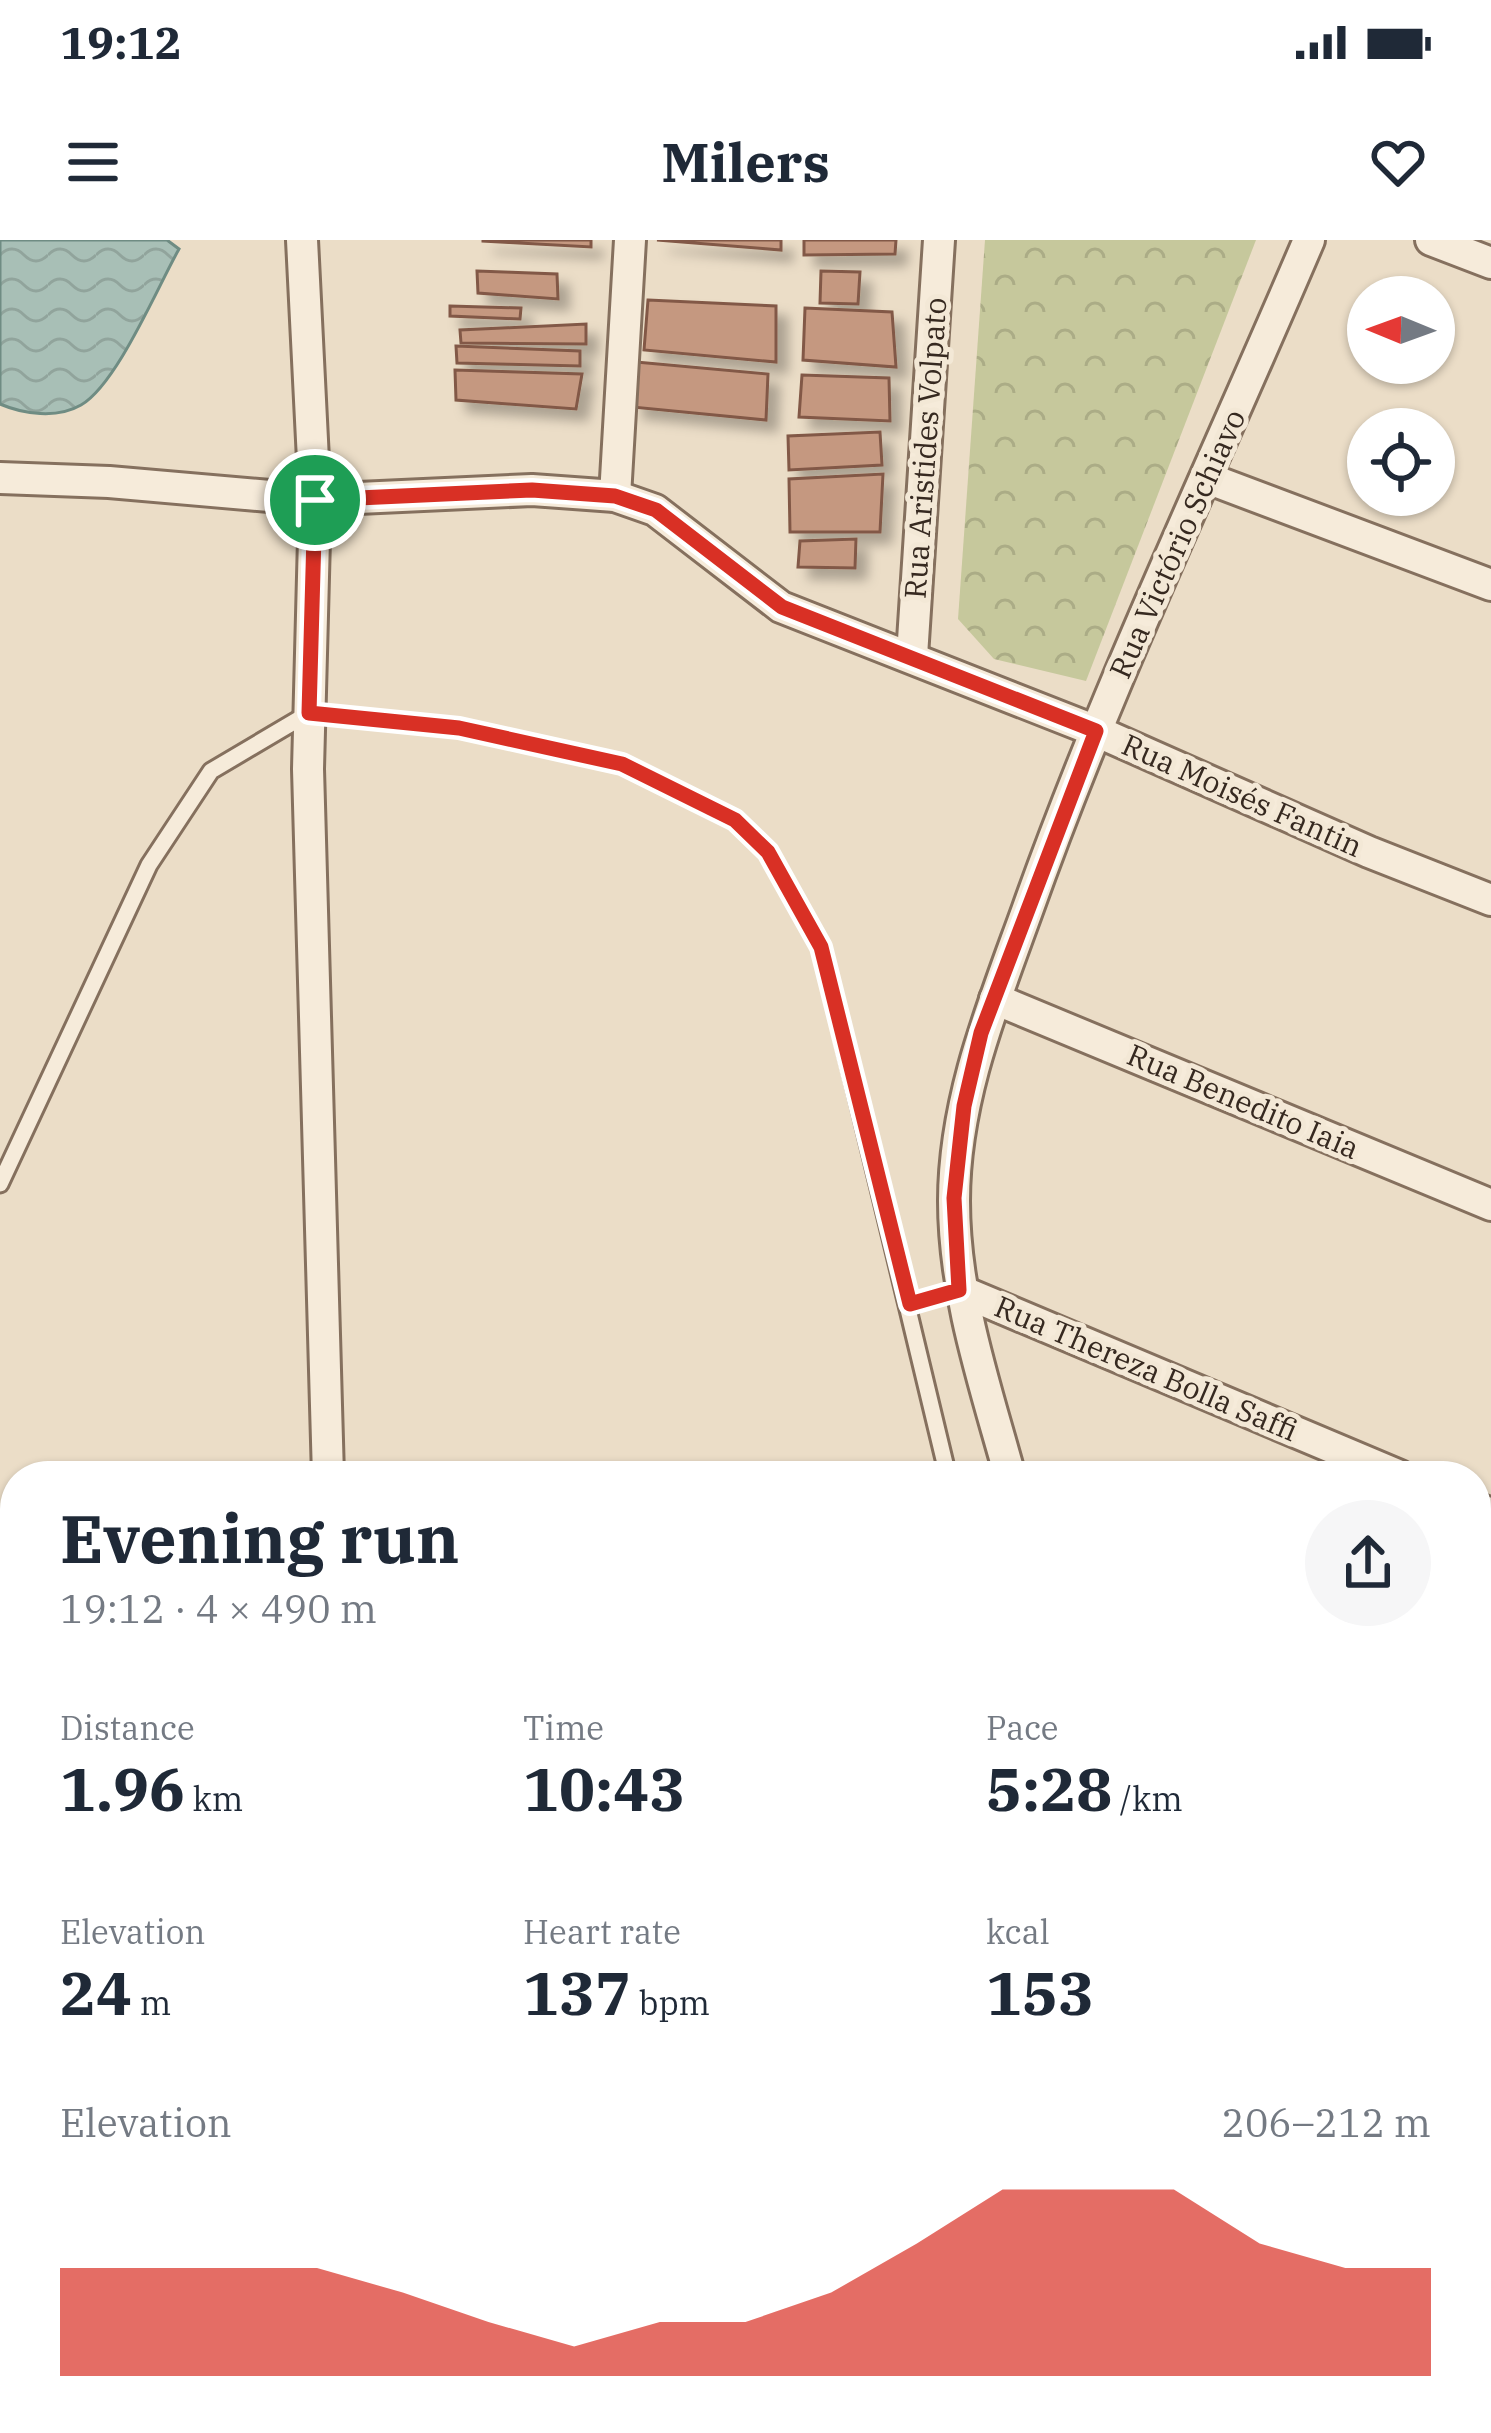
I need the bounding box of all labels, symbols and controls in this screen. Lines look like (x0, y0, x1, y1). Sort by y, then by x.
text: 19:12 (60, 13, 182, 71)
text: Milers (661, 127, 830, 197)
icon: menu (60, 129, 126, 195)
icon: heart (1365, 129, 1431, 195)
north arrow (1347, 276, 1455, 384)
map controls (1347, 276, 1455, 516)
street label: Rua Aristides Volpato (895, 296, 954, 600)
street label: Rua Victório Schiavo (1100, 403, 1253, 684)
button: locate (1347, 408, 1455, 516)
pin (264, 449, 366, 551)
icon: arrive (282, 467, 348, 533)
street label: Rua Moisés Fantin (1116, 724, 1369, 865)
street label: Rua Benedito Iaia (1122, 1034, 1366, 1167)
street label: Rua Thereza Bolla Saffi (989, 1286, 1304, 1449)
text: Evening run (60, 1495, 459, 1581)
button: share (1305, 1500, 1431, 1626)
text: 19:12 · 4 × 490 m (60, 1583, 377, 1634)
text: Distance (60, 1706, 195, 1749)
text: Time (523, 1706, 604, 1749)
text: Pace (986, 1706, 1059, 1749)
text: 1.96 (60, 1749, 185, 1828)
text: 10:43 (523, 1749, 685, 1828)
text: 5:28 (986, 1749, 1112, 1828)
text: km (185, 1777, 243, 1820)
text: /km (1112, 1777, 1183, 1820)
text: Elevation (60, 1910, 205, 1953)
text: Heart rate (523, 1910, 681, 1953)
text: kcal (986, 1910, 1050, 1953)
text: 24 (60, 1953, 132, 2032)
text: 137 (523, 1953, 631, 2032)
text: 153 (986, 1953, 1094, 2032)
text: m (132, 1981, 171, 2024)
text: bpm (631, 1981, 710, 2024)
text: Elevation (60, 2097, 232, 2148)
text: 206–212 m (1221, 2097, 1431, 2148)

